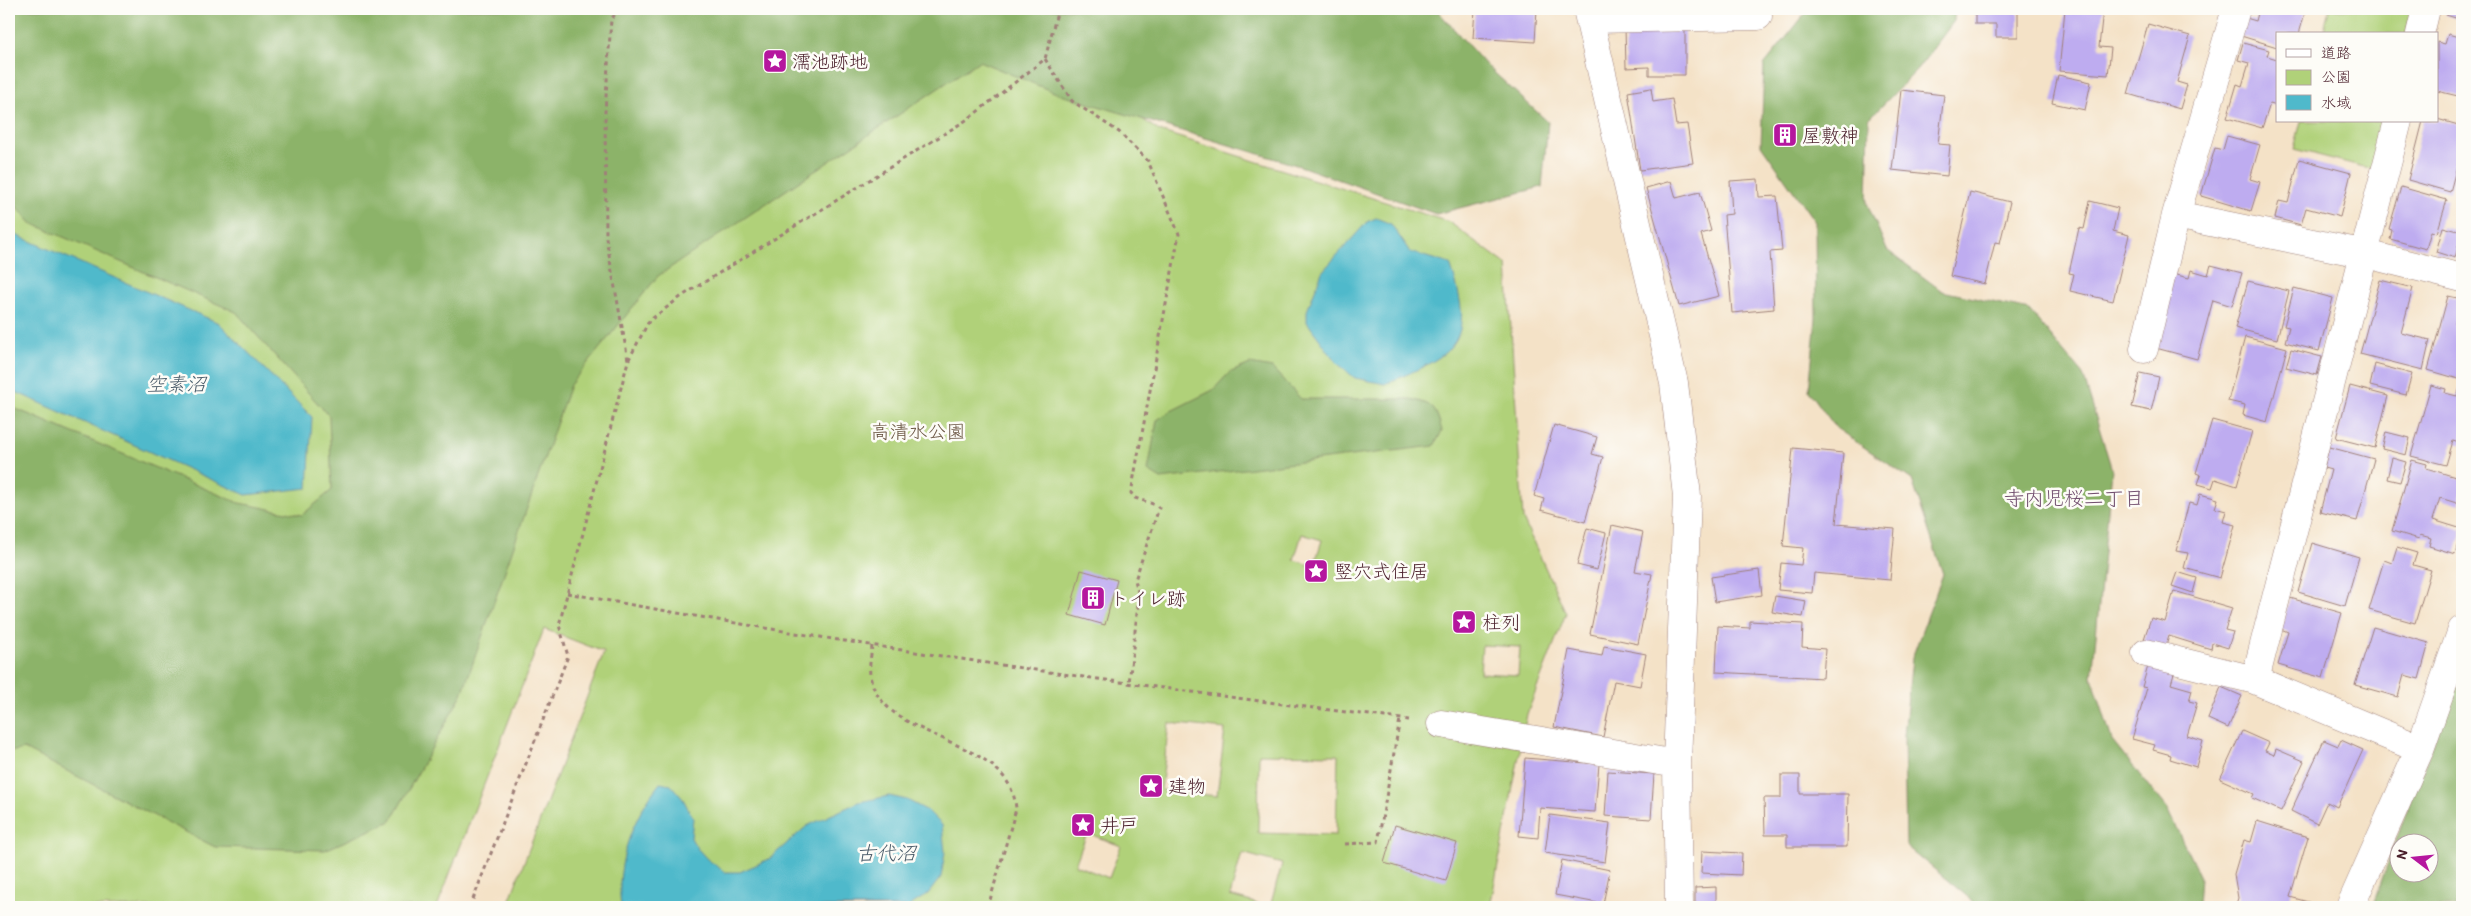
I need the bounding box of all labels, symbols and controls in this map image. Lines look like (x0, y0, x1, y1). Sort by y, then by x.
legend (2276, 32, 2438, 122)
text: 道路 (2321, 44, 2351, 62)
place icon: 濡池跡地 (762, 48, 788, 74)
place label: 濡池跡地 (792, 50, 868, 73)
text: 公園 (2321, 68, 2351, 86)
text: 水域 (2321, 94, 2351, 112)
building icon: 屋敷神 (1772, 122, 1798, 148)
place label: 屋敷神 (1802, 124, 1859, 147)
water label: 空素沼 (146, 372, 208, 396)
park label: 高清水公園 (870, 420, 966, 443)
district label: 寺内児桜二丁目 (2004, 486, 2144, 510)
place icon: 竪穴式住居 (1303, 558, 1329, 584)
place label: 竪穴式住居 (1334, 560, 1429, 583)
building icon: トイレ跡 (1080, 585, 1106, 611)
place label: トイレ跡 (1110, 587, 1186, 610)
place icon: 柱列 (1451, 609, 1477, 635)
place label: 柱列 (1482, 611, 1520, 634)
place icon: 建物 (1138, 773, 1164, 799)
place label: 建物 (1168, 775, 1206, 798)
place icon: 井戸 (1070, 812, 1096, 838)
place label: 井戸 (1100, 814, 1138, 837)
north arrow (2388, 834, 2438, 884)
water label: 古代沼 (856, 841, 918, 865)
text: N (2393, 848, 2411, 861)

